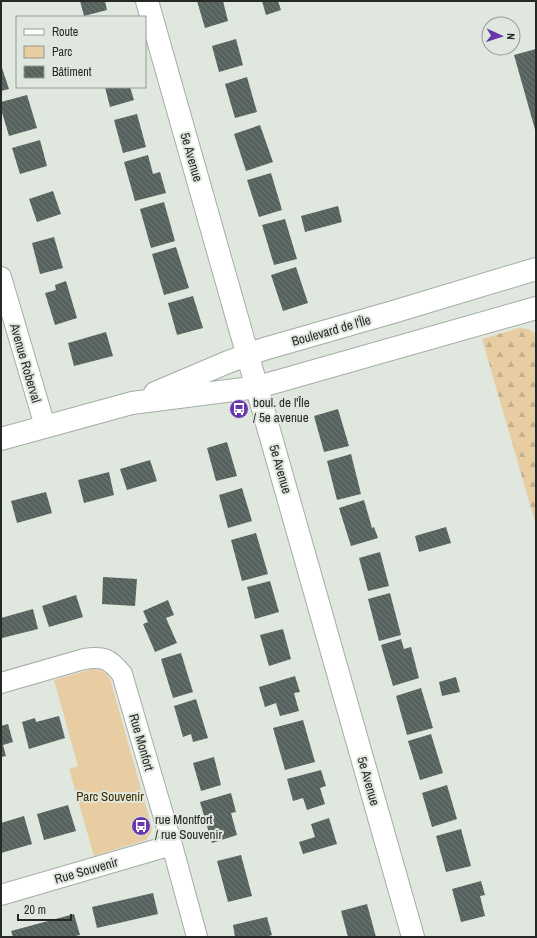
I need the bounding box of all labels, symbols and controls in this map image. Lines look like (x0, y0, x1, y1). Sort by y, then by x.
legend (16, 16, 146, 88)
north arrow (481, 16, 521, 56)
text: Route (52, 24, 78, 40)
text: N (504, 33, 518, 40)
text: Parc (52, 44, 72, 60)
text: Bâtiment (52, 64, 92, 80)
street label: 5e Avenue (176, 131, 207, 184)
street label: Boulevard de l'Île (290, 311, 373, 350)
street label: Avenue Roberval (6, 321, 45, 405)
place label: boul. de l'Île / 5e avenue (253, 394, 310, 426)
bus stop icon: boul. de l'Île / 5e avenue (228, 398, 250, 420)
street label: 5e Avenue (265, 443, 296, 496)
street label: Rue Monfort (125, 712, 158, 773)
street label: 5e Avenue (353, 755, 384, 808)
park label: Parc Souvenir (76, 788, 144, 805)
place label: rue Montfort / rue Souvenir (155, 811, 222, 843)
bus stop icon: rue Montfort / rue Souvenir (130, 815, 152, 837)
street label: Rue Souvenir (52, 853, 120, 888)
scale bar (18, 896, 71, 922)
text: 20 m (24, 902, 46, 918)

